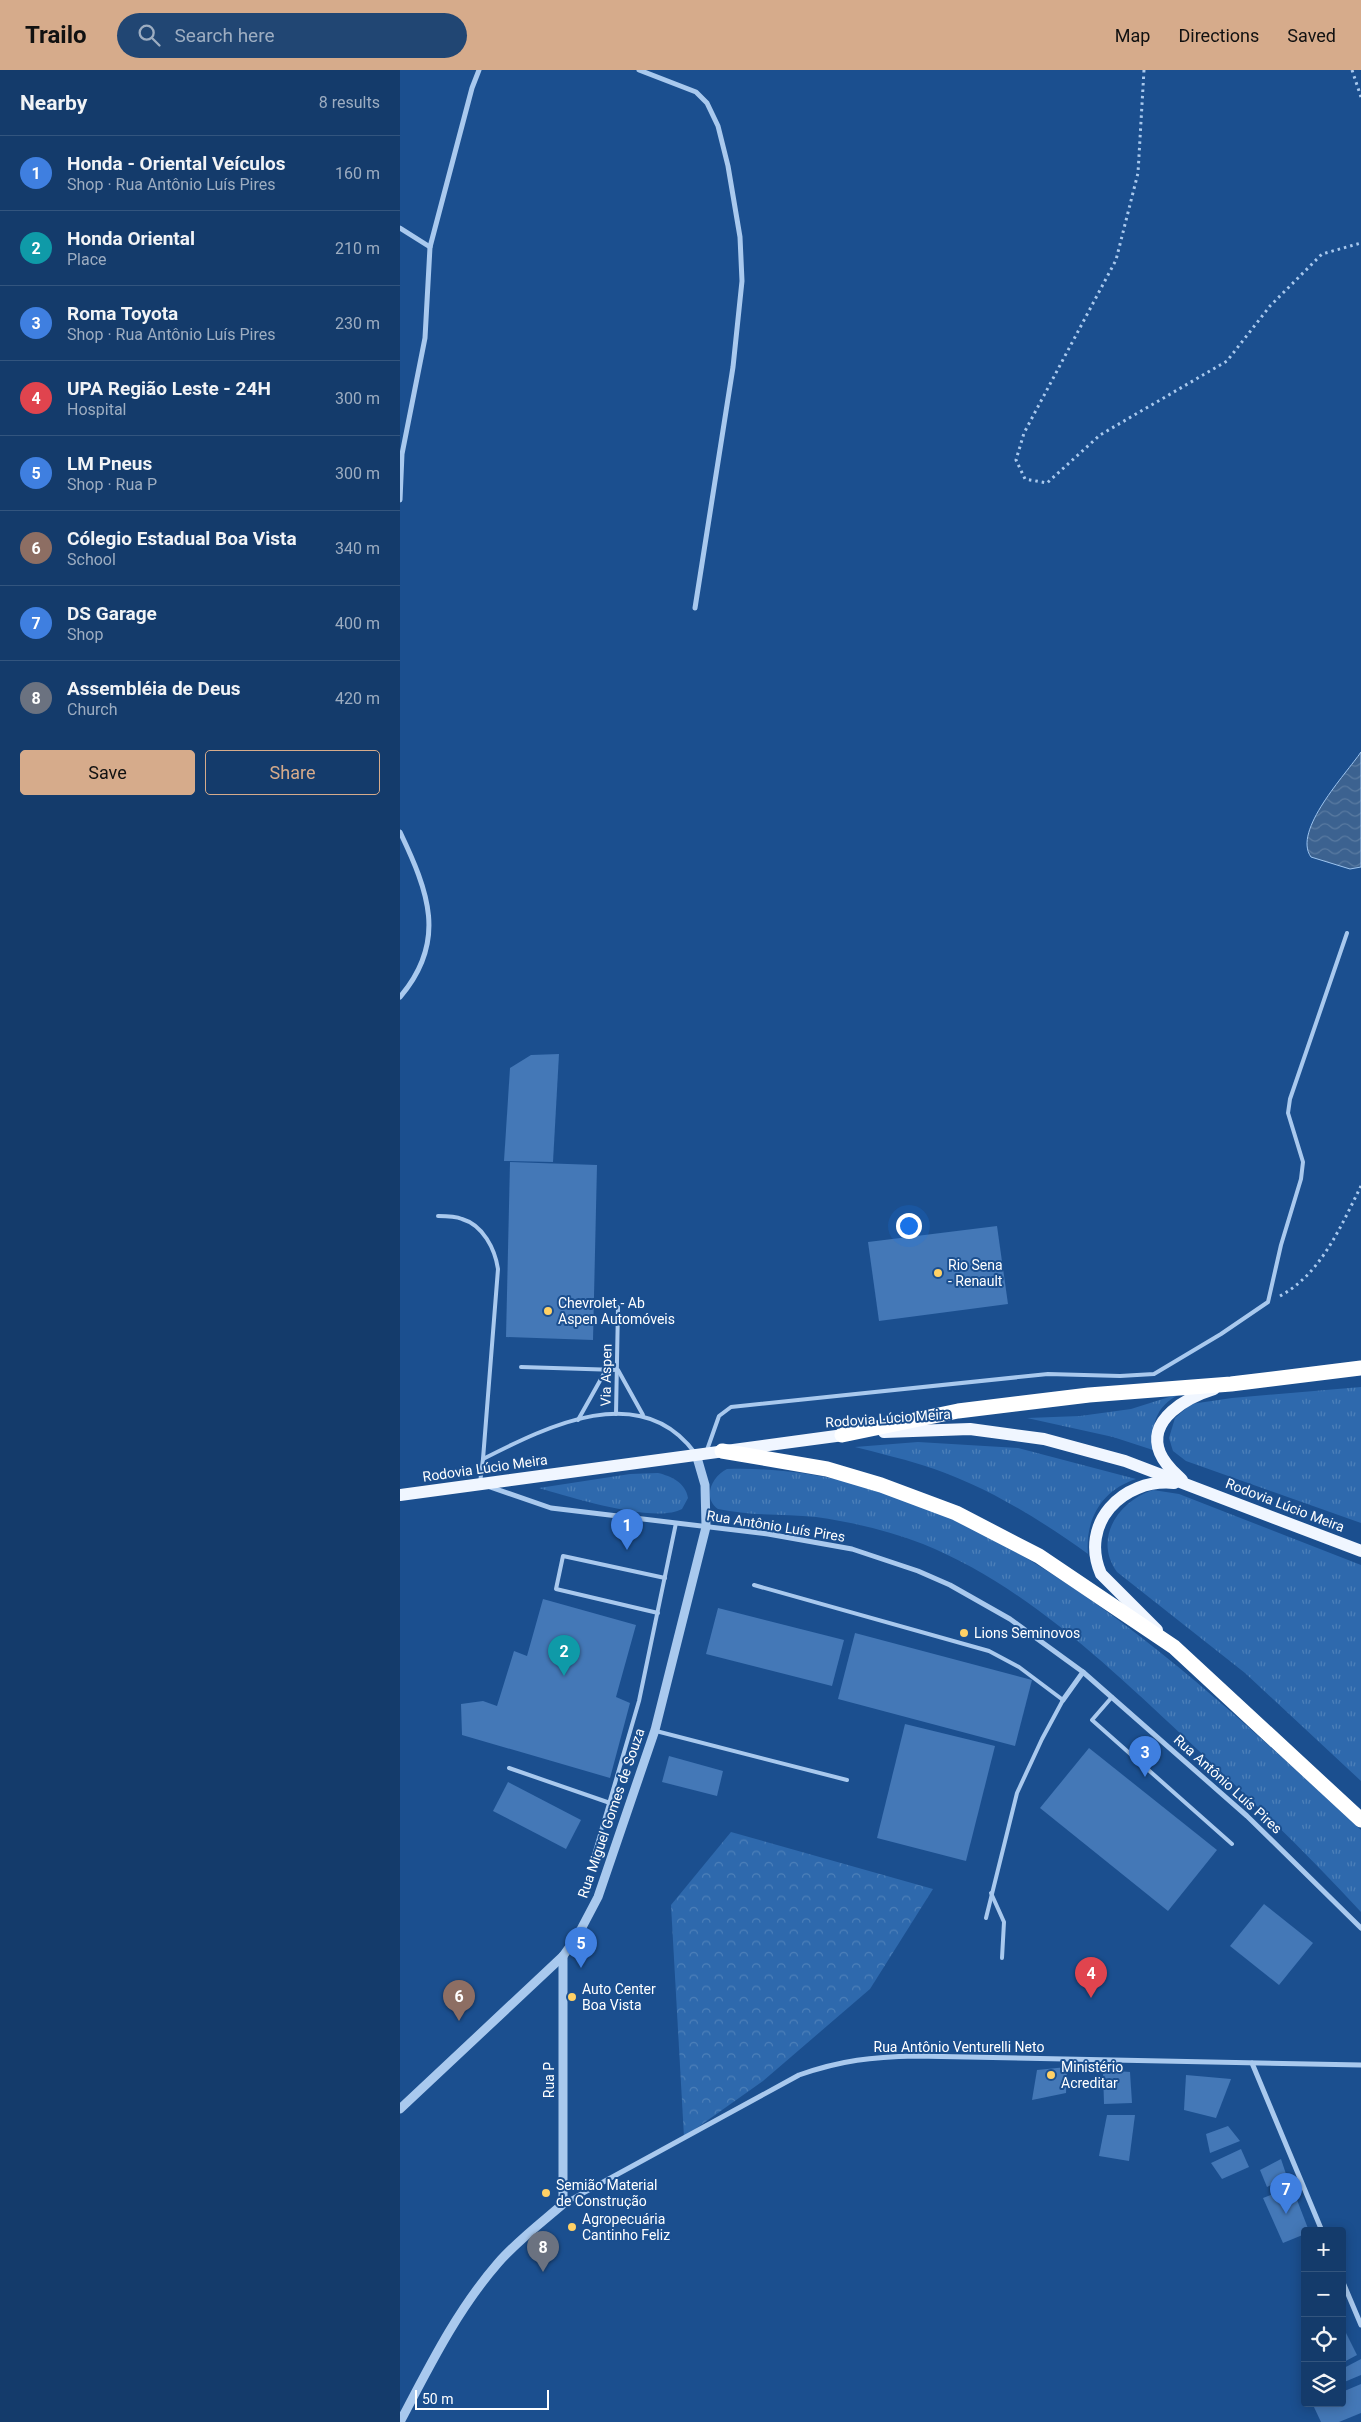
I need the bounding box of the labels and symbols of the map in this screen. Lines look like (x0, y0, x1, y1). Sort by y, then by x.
your location (896, 1213, 922, 1239)
place label: Rio Sena - Renault (948, 1257, 1003, 1289)
marker: Rio Sena - Renault (932, 1267, 944, 1279)
place label: Chevrolet - Ab Aspen Automóveis (558, 1295, 675, 1327)
marker: Chevrolet - Ab Aspen Automóveis (542, 1305, 554, 1317)
street label: Via Aspen (597, 1343, 615, 1407)
street label: Rodovia Lúcio Meira (825, 1406, 951, 1430)
street label: Rodovia Lúcio Meira (422, 1451, 548, 1485)
street label: Rodovia Lúcio Meira (1223, 1475, 1347, 1535)
street label: Rua Antônio Luís Pires (706, 1507, 846, 1545)
pin: 1 (611, 1509, 643, 1550)
place label: Lions Seminovos (974, 1625, 1080, 1641)
marker: Lions Seminovos (958, 1627, 970, 1639)
pin: 2 (548, 1635, 580, 1676)
street label: Rua Miguel Gomes de Souza (574, 1726, 648, 1900)
street label: Rua Antônio Luís Pires (1171, 1731, 1285, 1837)
pin: 3 (1129, 1736, 1161, 1777)
pin: 5 (565, 1927, 597, 1968)
pin: 4 (1075, 1957, 1107, 1998)
pin: 6 (443, 1980, 475, 2021)
place label: Auto Center Boa Vista (582, 1981, 656, 2013)
marker: Auto Center Boa Vista (566, 1991, 578, 2003)
street label: Rua Antônio Venturelli Neto (874, 2039, 1044, 2055)
place label: Ministério Acreditar (1061, 2059, 1123, 2091)
street label: Rua P (541, 2062, 557, 2098)
marker: Ministério Acreditar (1045, 2069, 1057, 2081)
pin: 7 (1270, 2173, 1302, 2214)
place label: Semião Material de Construção (556, 2177, 658, 2209)
marker: Semião Material de Construção (540, 2187, 552, 2199)
place label: Agropecuária Cantinho Feliz (582, 2211, 670, 2243)
marker: Agropecuária Cantinho Feliz (566, 2221, 578, 2233)
pin: 8 (527, 2231, 559, 2272)
scale bar (415, 2387, 549, 2410)

